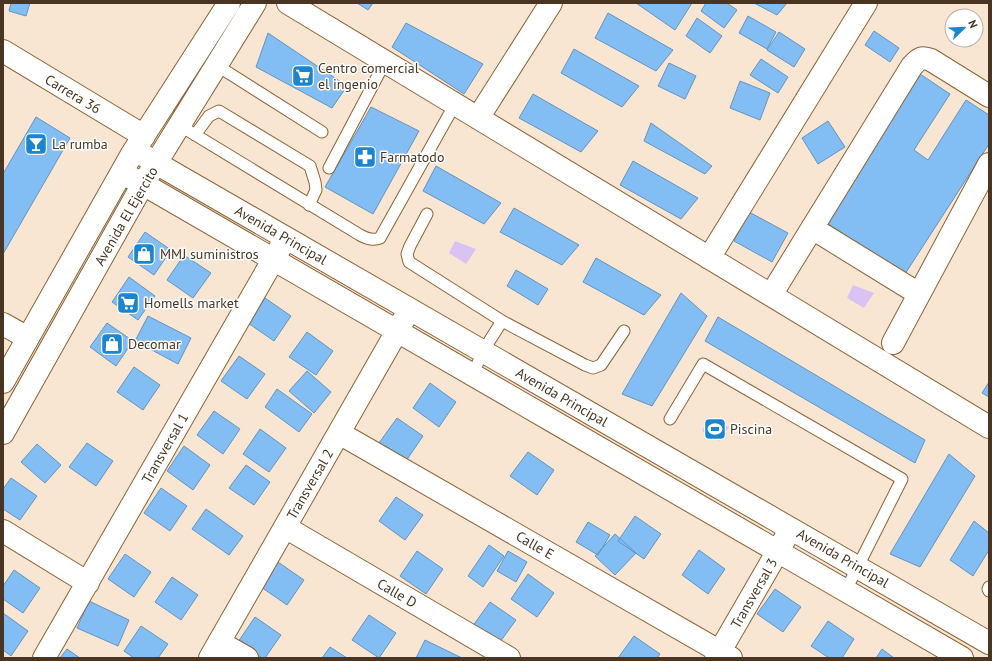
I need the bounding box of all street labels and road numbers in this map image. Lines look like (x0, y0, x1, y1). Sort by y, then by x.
street label: Carrera 36 (42, 70, 104, 118)
street label: Avenida El Ejercito (90, 163, 162, 269)
street label: Avenida Principal (232, 201, 330, 269)
street label: Avenida Principal (513, 363, 611, 431)
street label: Transversal 1 (138, 410, 192, 486)
street label: Transversal 2 (283, 446, 337, 522)
street label: Avenida Principal (794, 524, 892, 592)
street label: Calle E (513, 527, 557, 563)
street label: Transversal 3 (727, 555, 781, 631)
street label: Calle D (374, 574, 420, 612)

